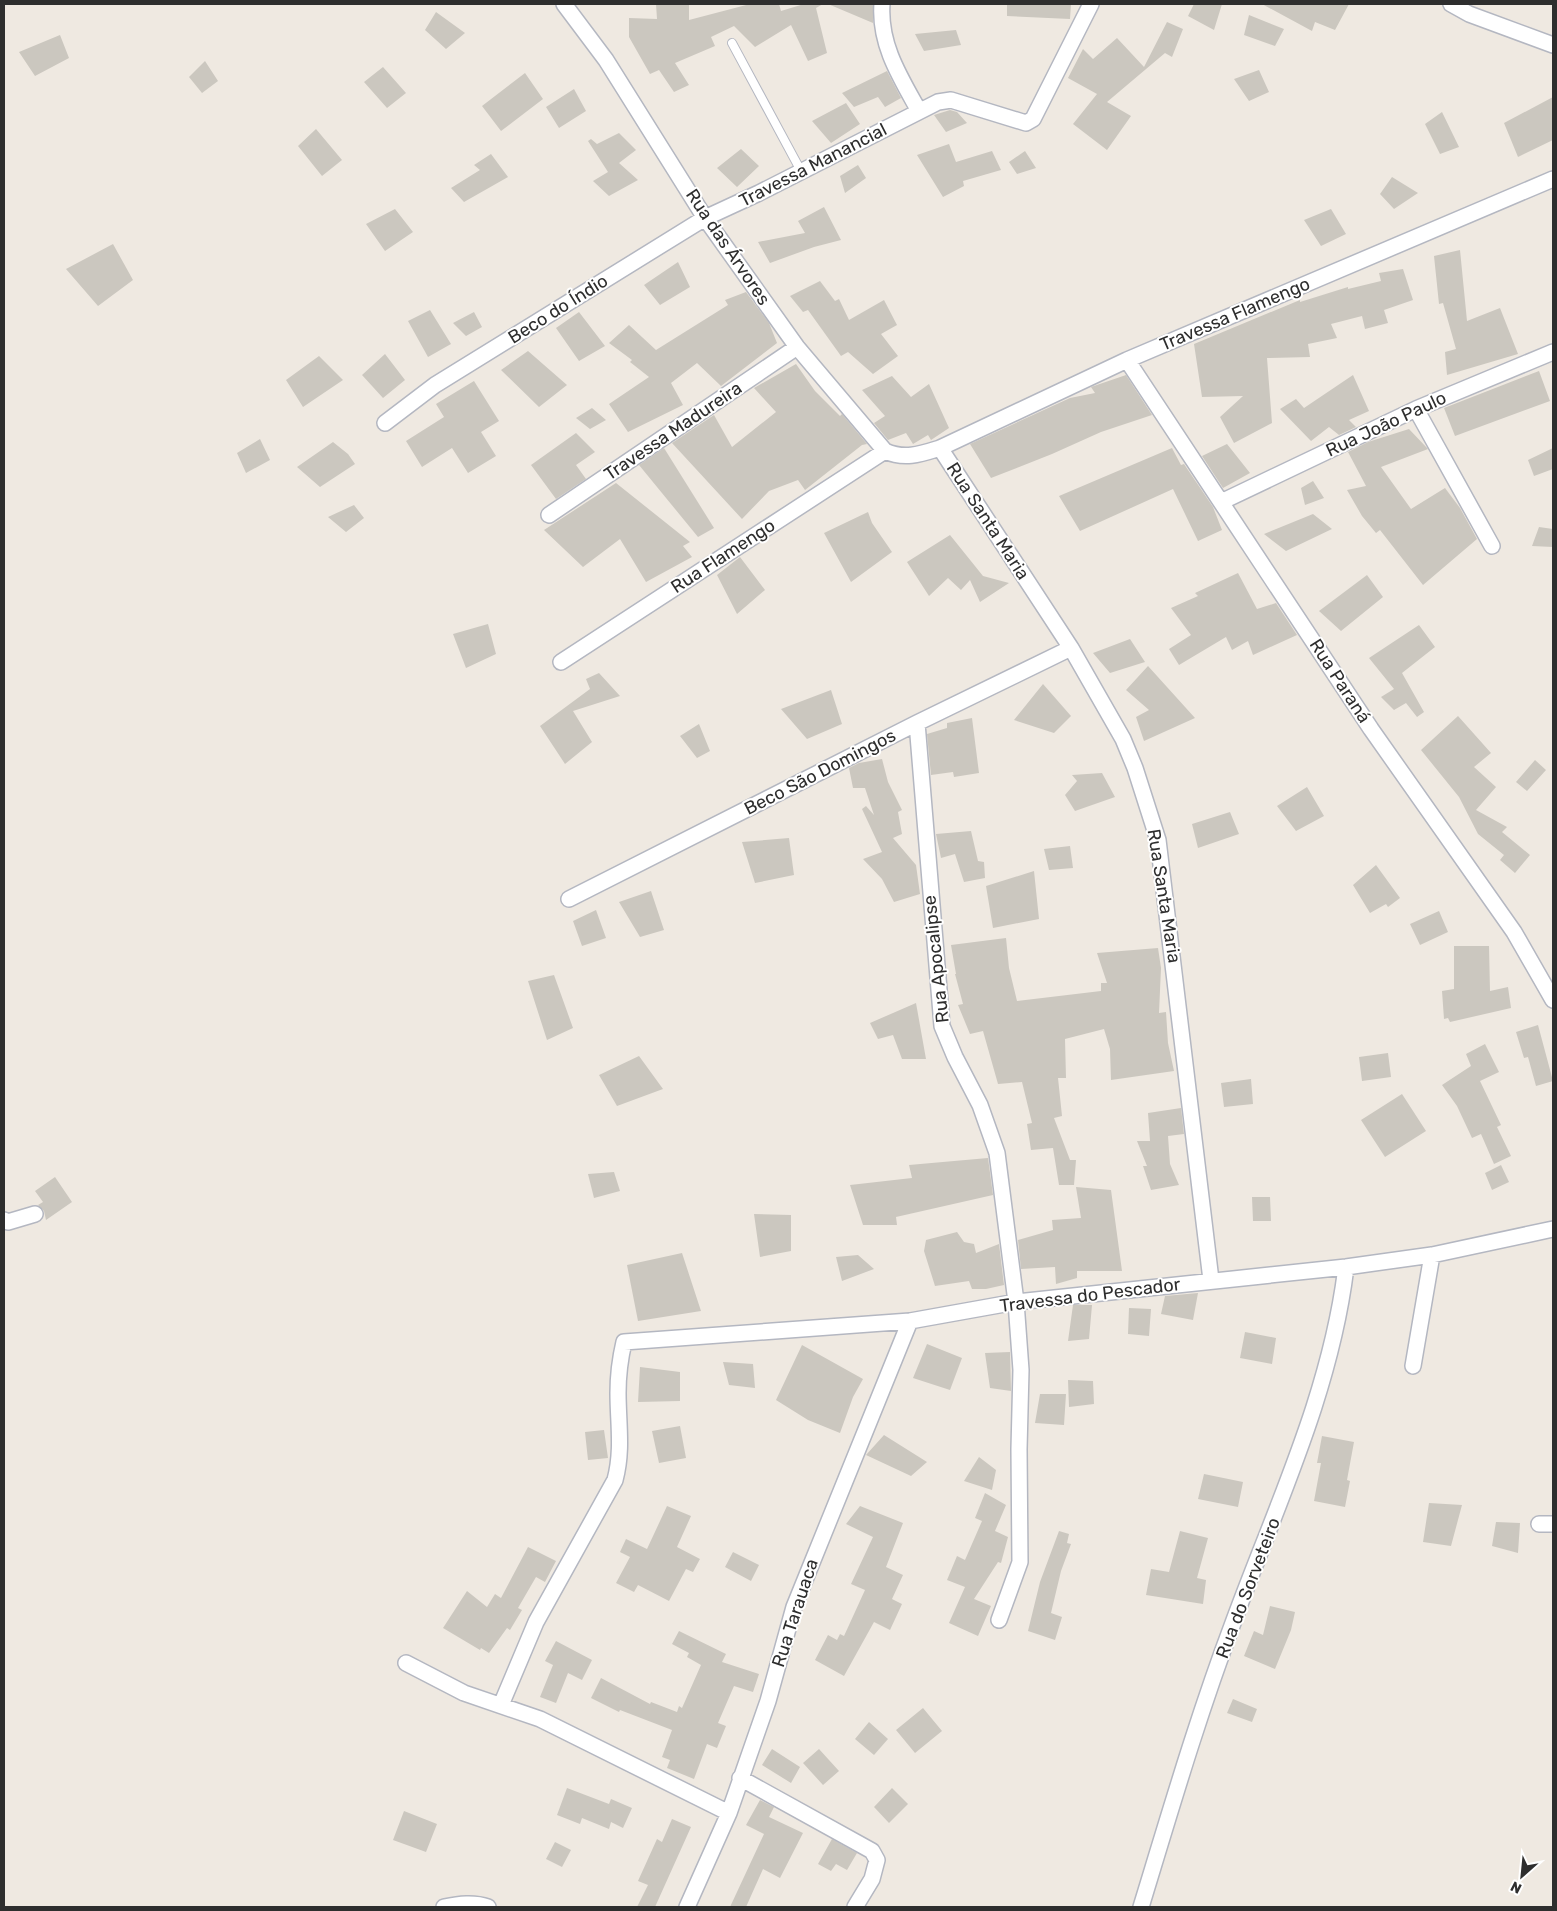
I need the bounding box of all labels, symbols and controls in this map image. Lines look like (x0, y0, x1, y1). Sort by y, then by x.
street label: Travessa Manancial (736, 118, 890, 212)
street label: Rua das Árvores (681, 185, 775, 309)
street label: Beco do Índio (504, 270, 612, 348)
street label: Travessa Flamengo (1157, 272, 1313, 356)
street label: Travessa Madureira (600, 377, 746, 485)
street label: Rua João Paulo (1322, 387, 1450, 461)
street label: Rua Santa Maria (942, 458, 1034, 584)
street label: Rua Flamengo (667, 514, 779, 598)
street label: Rua Paraná (1305, 635, 1375, 727)
street label: Beco São Domingos (741, 724, 899, 820)
street label: Rua Santa Maria (1143, 827, 1185, 965)
street label: Rua Apocalipse (918, 894, 954, 1024)
street label: Travessa do Pescador (998, 1273, 1182, 1317)
street label: Rua do Sorveteiro (1211, 1515, 1285, 1661)
street label: Rua Tarauaca (767, 1556, 823, 1670)
north arrow (1497, 1851, 1547, 1901)
text: N (1508, 1877, 1525, 1897)

